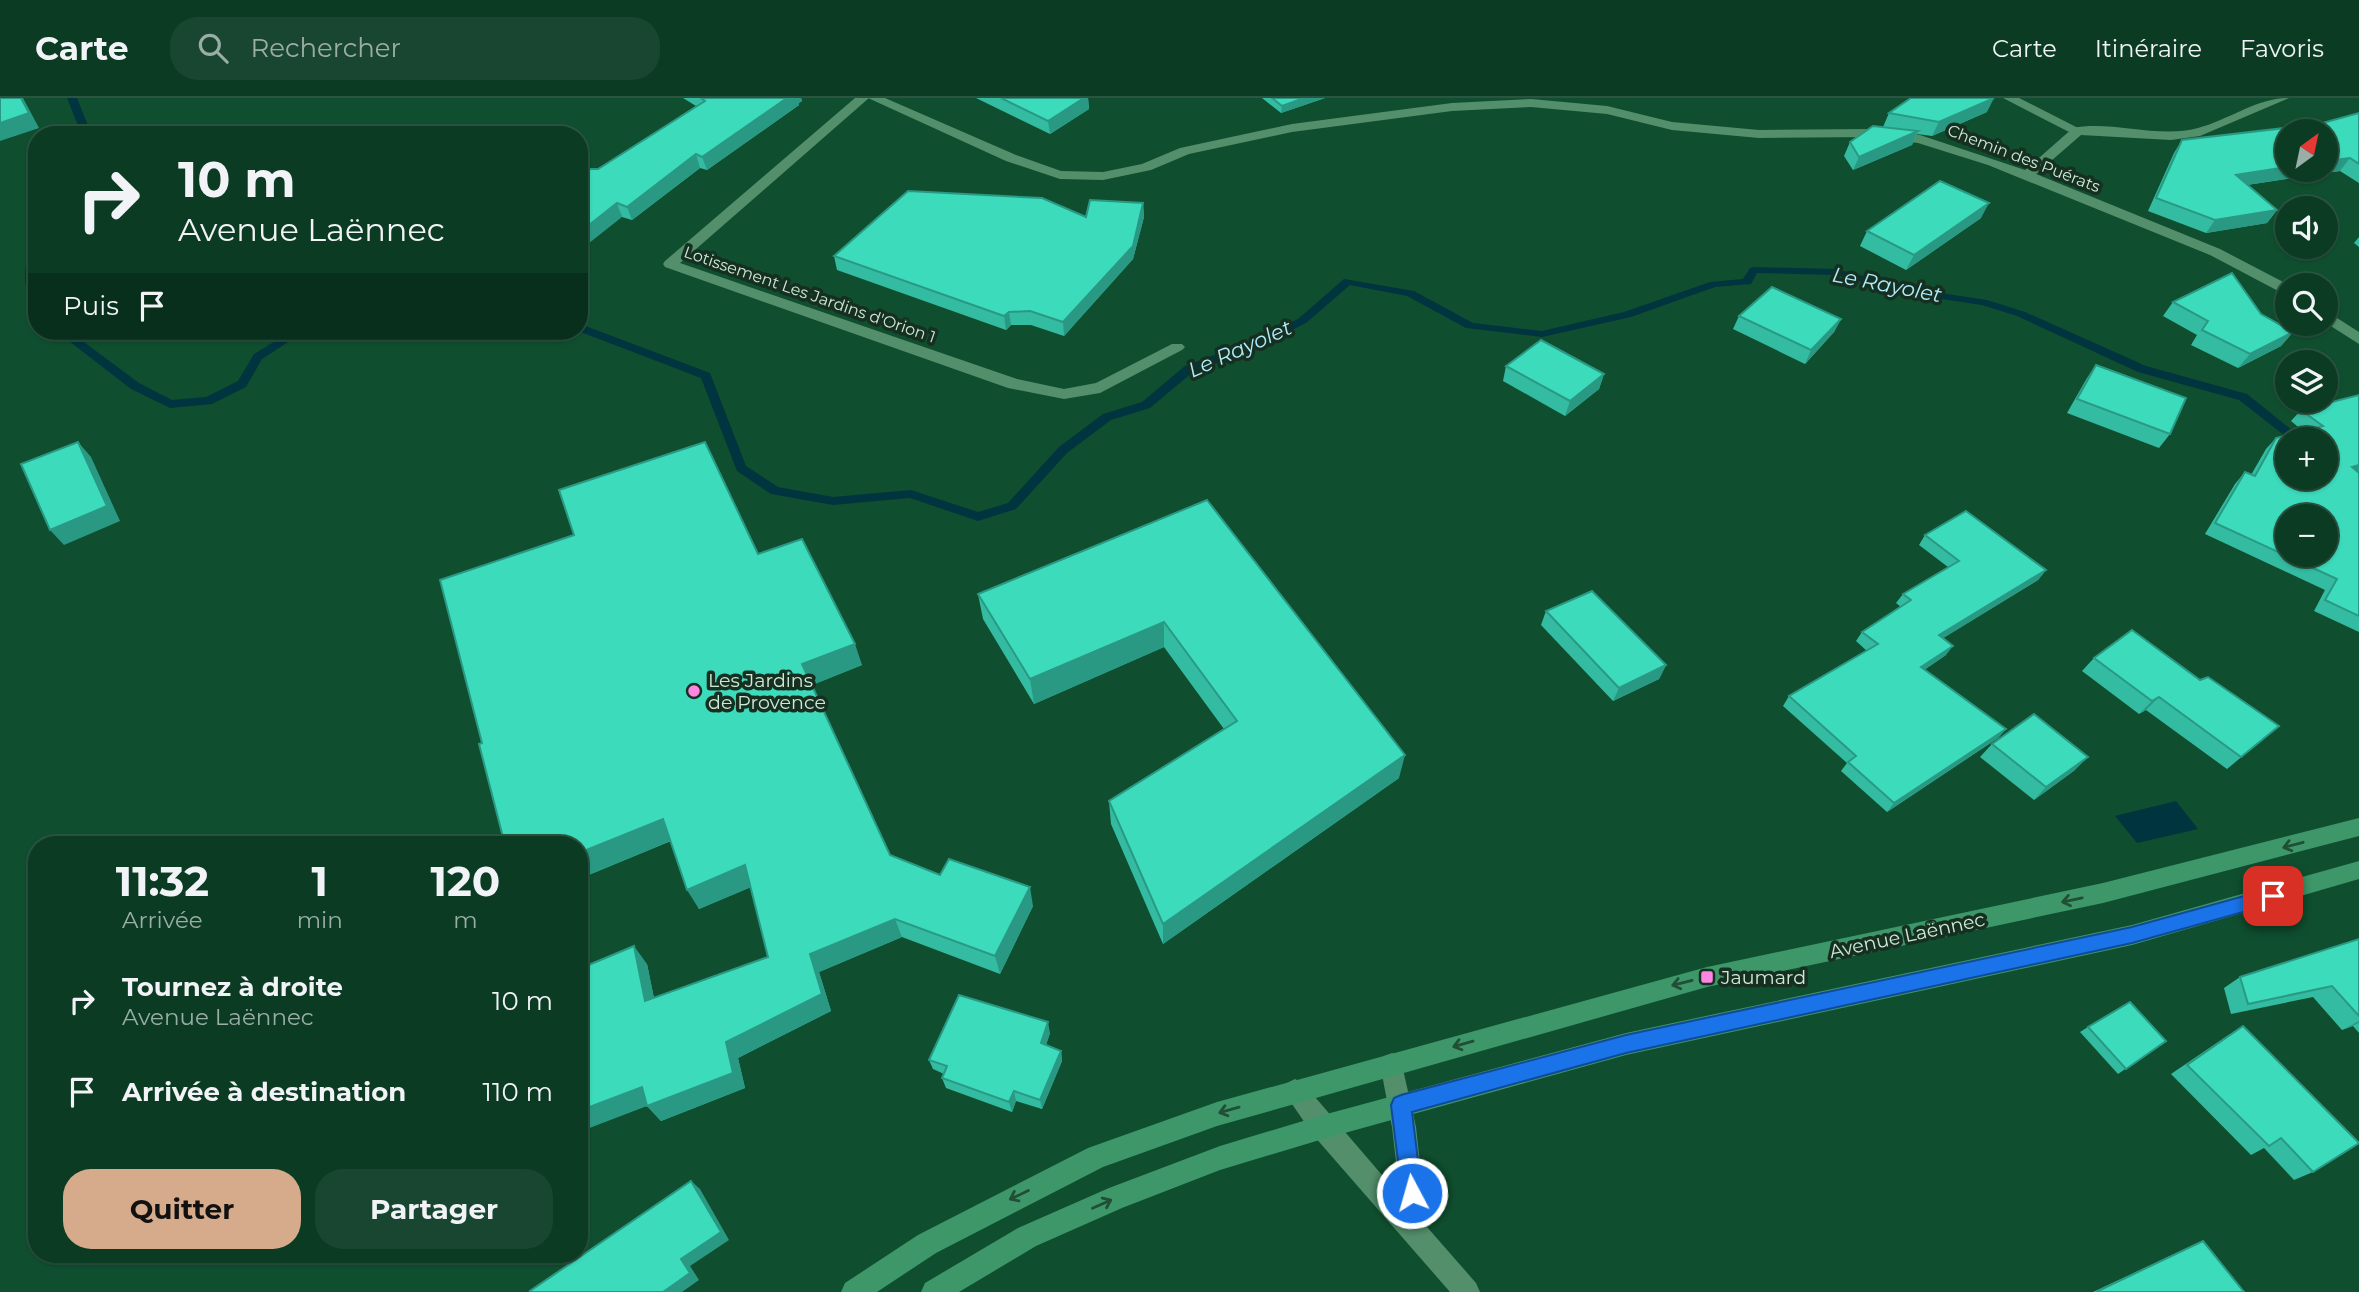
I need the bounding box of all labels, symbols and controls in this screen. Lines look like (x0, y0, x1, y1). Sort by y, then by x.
search box (170, 17, 660, 80)
text: Carte (35, 28, 128, 68)
icon: search (194, 29, 232, 67)
text: Rechercher (250, 32, 401, 64)
text: Carte (1992, 34, 2057, 63)
text: Itinéraire (2095, 34, 2202, 63)
text: Favoris (2240, 34, 2324, 63)
north arrow (2275, 119, 2338, 182)
map controls (2275, 119, 2338, 567)
street label: Chemin des Puérats (1945, 121, 2103, 196)
text: 10 m (178, 150, 296, 209)
icon: right (63, 154, 154, 245)
button: sound (2275, 196, 2338, 259)
text: Avenue Laënnec (178, 210, 445, 249)
street label: Lotissement Les Jardins d'Orion 1 (682, 242, 938, 347)
water label: Le Rayolet (1830, 262, 1944, 307)
button: search (2275, 273, 2338, 336)
icon: arrive (133, 287, 171, 325)
text: Puis (63, 290, 119, 322)
water label: Le Rayolet (1184, 314, 1296, 383)
button: layers (2275, 350, 2338, 413)
button: + (2275, 427, 2338, 490)
button: − (2275, 504, 2338, 567)
place label: Les Jardins de Provence (708, 669, 826, 714)
marker: Les Jardins de Provence (686, 683, 702, 699)
one-way arrow (2282, 839, 2304, 852)
text: 11:32 (116, 855, 209, 907)
text: 1 (312, 855, 328, 907)
text: 120 (431, 855, 500, 907)
pin (2243, 866, 2303, 926)
icon: arrive (2254, 877, 2292, 915)
one-way arrow (2061, 893, 2084, 907)
text: Arrivée (122, 906, 203, 934)
text: min (297, 906, 343, 934)
text: m (453, 906, 478, 934)
street label: Avenue Laënnec (1827, 908, 1987, 963)
place label: Jaumard (1720, 966, 1806, 989)
marker: Jaumard (1699, 969, 1715, 985)
text: Tournez à droite (122, 971, 343, 1003)
one-way arrow (1671, 977, 1694, 990)
icon: right (63, 982, 101, 1020)
text: 10 m (492, 985, 553, 1017)
text: Avenue Laënnec (122, 1003, 314, 1031)
one-way arrow (1452, 1038, 1474, 1051)
icon: arrive (63, 1073, 101, 1111)
text: Arrivée à destination (122, 1076, 406, 1108)
text: 110 m (483, 1076, 553, 1108)
one-way arrow (1219, 1105, 1241, 1118)
position arrow (1375, 1156, 1449, 1230)
button: Quitter (63, 1169, 301, 1249)
button: Partager (315, 1169, 553, 1249)
one-way arrow (1009, 1189, 1030, 1203)
one-way arrow (1091, 1197, 1113, 1210)

